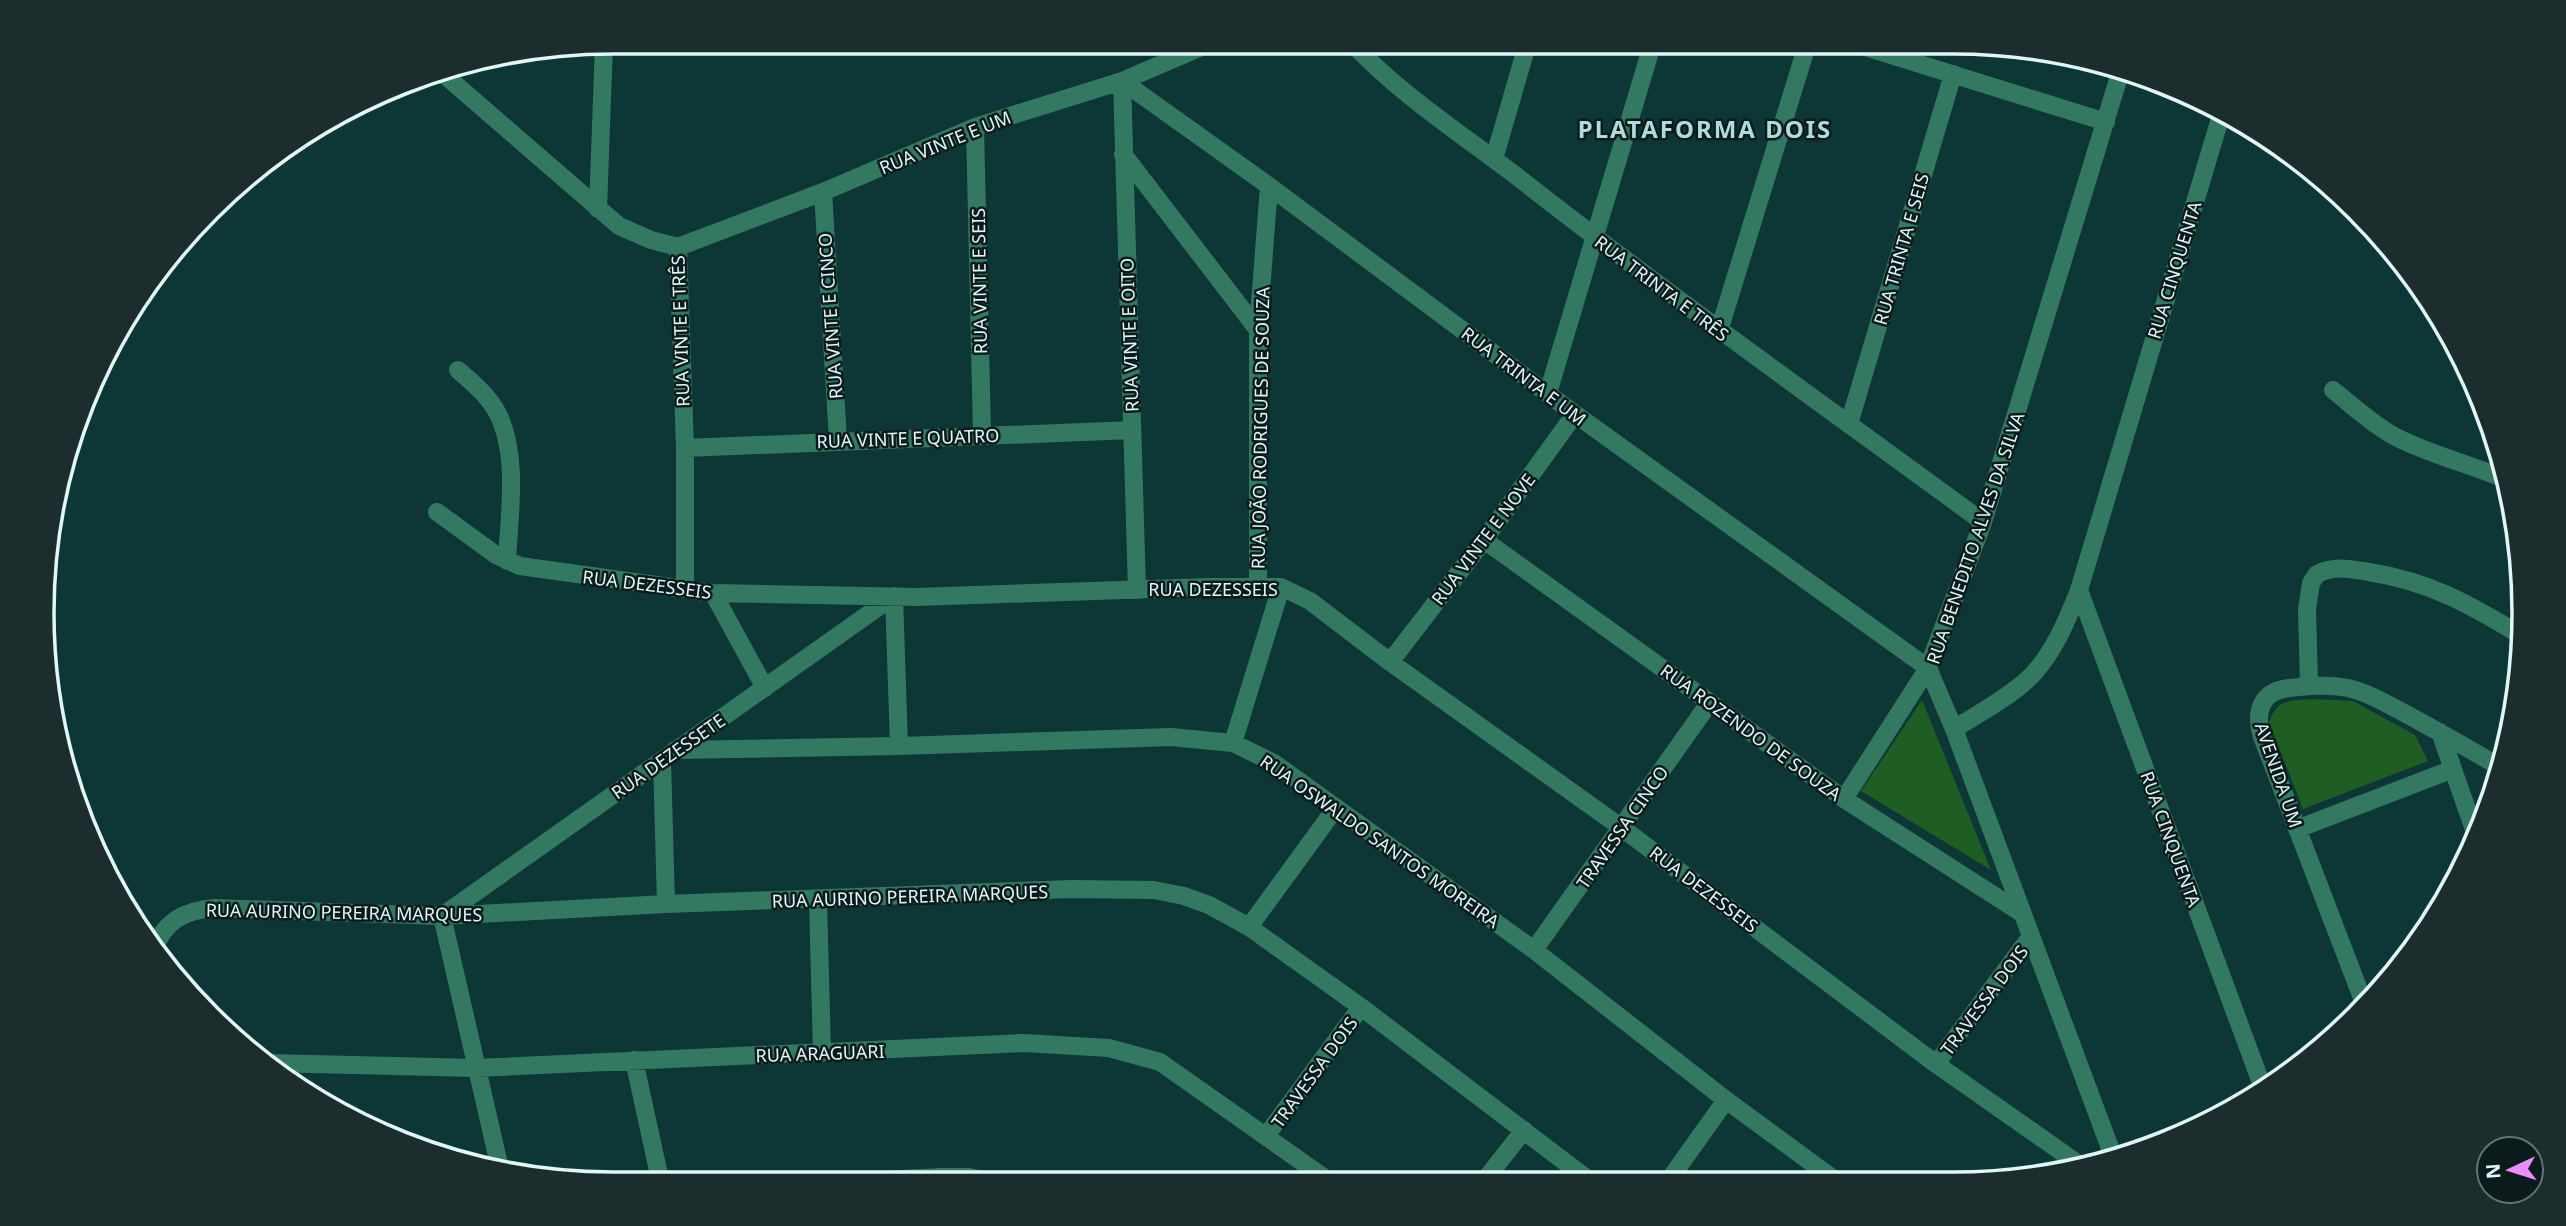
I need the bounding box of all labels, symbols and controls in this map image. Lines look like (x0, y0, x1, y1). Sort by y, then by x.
street label: RUA VINTE E UM (876, 105, 1014, 179)
district label: PLATAFORMA DOIS (1578, 112, 1832, 145)
street label: RUA TRINTA E SEIS (1868, 170, 1934, 328)
street label: RUA CINQUENTA (2142, 198, 2206, 342)
street label: RUA VINTE E SEIS (966, 208, 992, 354)
street label: RUA TRINTA E TRÊS (1590, 230, 1734, 346)
street label: RUA VINTE E CINCO (812, 232, 848, 400)
street label: RUA VINTE E TRÊS (665, 255, 695, 407)
street label: RUA VINTE E OITO (1114, 258, 1144, 412)
street label: RUA JOÃO RODRIGUES DE SOUZA (1246, 286, 1274, 569)
street label: RUA TRINTA E UM (1457, 321, 1591, 431)
street label: RUA BENEDITO ALVES DA SILVA (1921, 408, 2030, 667)
street label: RUA VINTE E QUATRO (816, 423, 1000, 453)
street label: RUA VINTE E NOVE (1426, 468, 1540, 610)
street label: RUA DEZESSEIS (581, 564, 713, 604)
street label: RUA DEZESSEIS (1148, 577, 1278, 601)
street label: RUA ROZENDO DE SOUZA (1656, 658, 1847, 806)
street label: RUA DEZESSETE (606, 708, 730, 804)
street label: AVENIDA UM (2250, 719, 2308, 831)
street label: RUA OSWALDO SANTOS MOREIRA (1256, 749, 1505, 933)
street label: TRAVESSA CINCO (1571, 761, 1673, 893)
street label: RUA CINQUENTA (2135, 768, 2207, 911)
street label: RUA DEZESSEIS (1645, 840, 1763, 938)
street label: RUA AURINO PEREIRA MARQUES (771, 879, 1049, 913)
street label: RUA AURINO PEREIRA MARQUES (206, 898, 483, 926)
street label: TRAVESSA DOIS (1935, 940, 2033, 1060)
street label: TRAVESSA DOIS (1266, 1011, 1363, 1132)
street label: RUA ARAGUARI (755, 1039, 885, 1067)
north arrow (2475, 1135, 2545, 1205)
text: N (2480, 1163, 2507, 1180)

